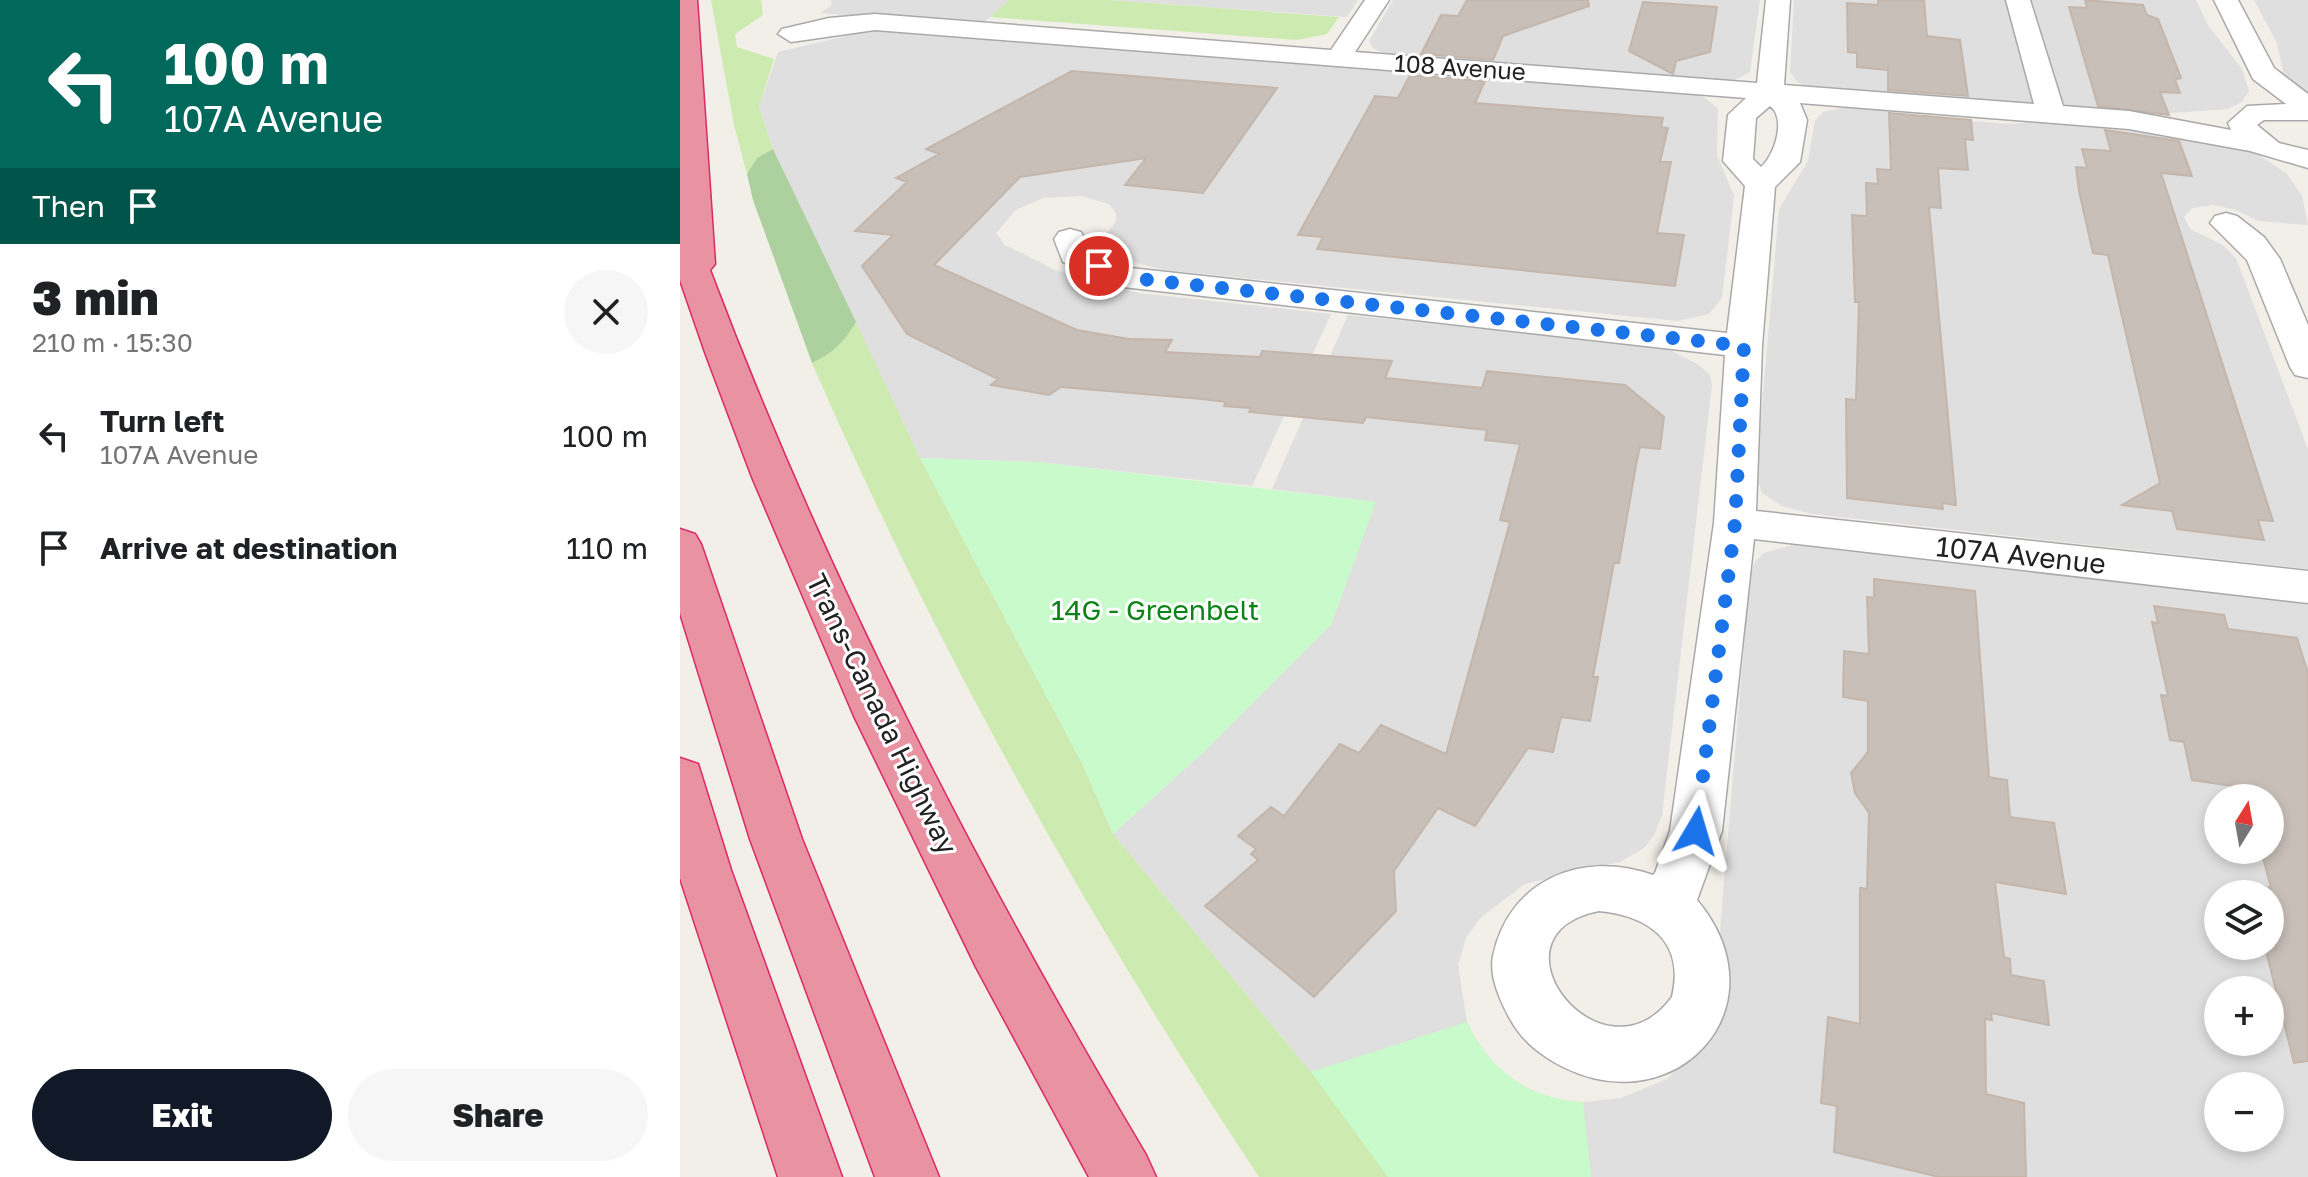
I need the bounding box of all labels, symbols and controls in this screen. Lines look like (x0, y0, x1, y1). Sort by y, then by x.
text: 100 m (164, 29, 329, 96)
icon: left (32, 32, 136, 136)
street label: 108 Avenue (1393, 47, 1527, 86)
text: 107A Avenue (164, 97, 383, 140)
icon: arrive (121, 184, 165, 228)
text: Then (32, 188, 105, 224)
pin (1065, 232, 1133, 300)
icon: arrive (1077, 244, 1121, 288)
text: 3 min (32, 268, 159, 326)
button: close (564, 270, 648, 354)
text: 210 m · 15:30 (32, 327, 193, 358)
text: Turn left (100, 403, 225, 439)
icon: left (32, 414, 76, 458)
text: 100 m (562, 418, 648, 454)
text: 107A Avenue (100, 439, 258, 470)
icon: arrive (32, 526, 76, 570)
street label: 107A Avenue (1935, 529, 2108, 580)
text: Arrive at destination (100, 530, 397, 566)
text: 110 m (566, 530, 648, 566)
street label: Trans-Canada Highway (800, 568, 965, 860)
park label: 14G - Greenbelt (1051, 593, 1259, 626)
north arrow (2204, 784, 2284, 864)
map controls (2204, 784, 2284, 1152)
position arrow (1654, 789, 1738, 873)
button: layers (2204, 880, 2284, 960)
button: + (2204, 976, 2284, 1056)
button: Exit (32, 1069, 332, 1161)
button: Share (348, 1069, 648, 1161)
button: − (2204, 1072, 2284, 1152)

